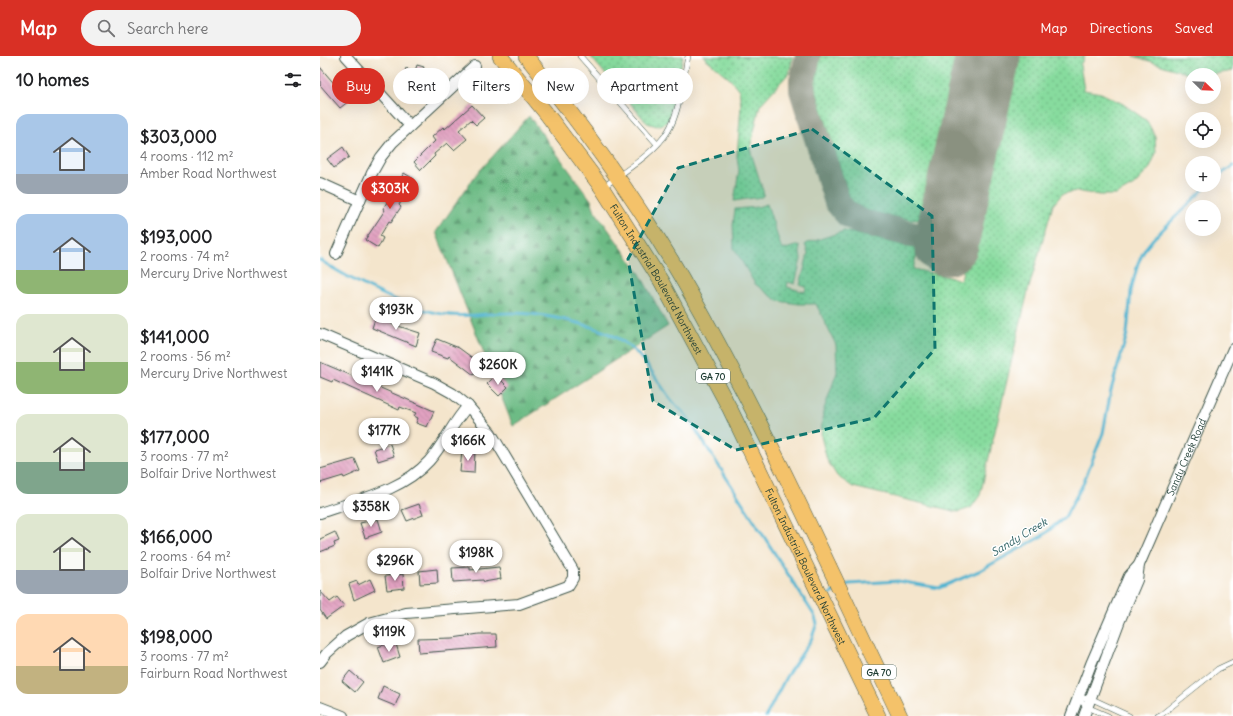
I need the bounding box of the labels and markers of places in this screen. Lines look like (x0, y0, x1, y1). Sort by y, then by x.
pin: $303K (362, 176, 418, 210)
pin: $193K (368, 297, 424, 331)
pin: $260K (470, 352, 526, 386)
pin: $141K (349, 359, 405, 393)
pin: $177K (356, 418, 412, 452)
pin: $166K (440, 428, 496, 462)
pin: $358K (343, 494, 399, 528)
pin: $198K (448, 540, 504, 574)
pin: $296K (367, 548, 423, 582)
pin: $119K (361, 619, 417, 653)

